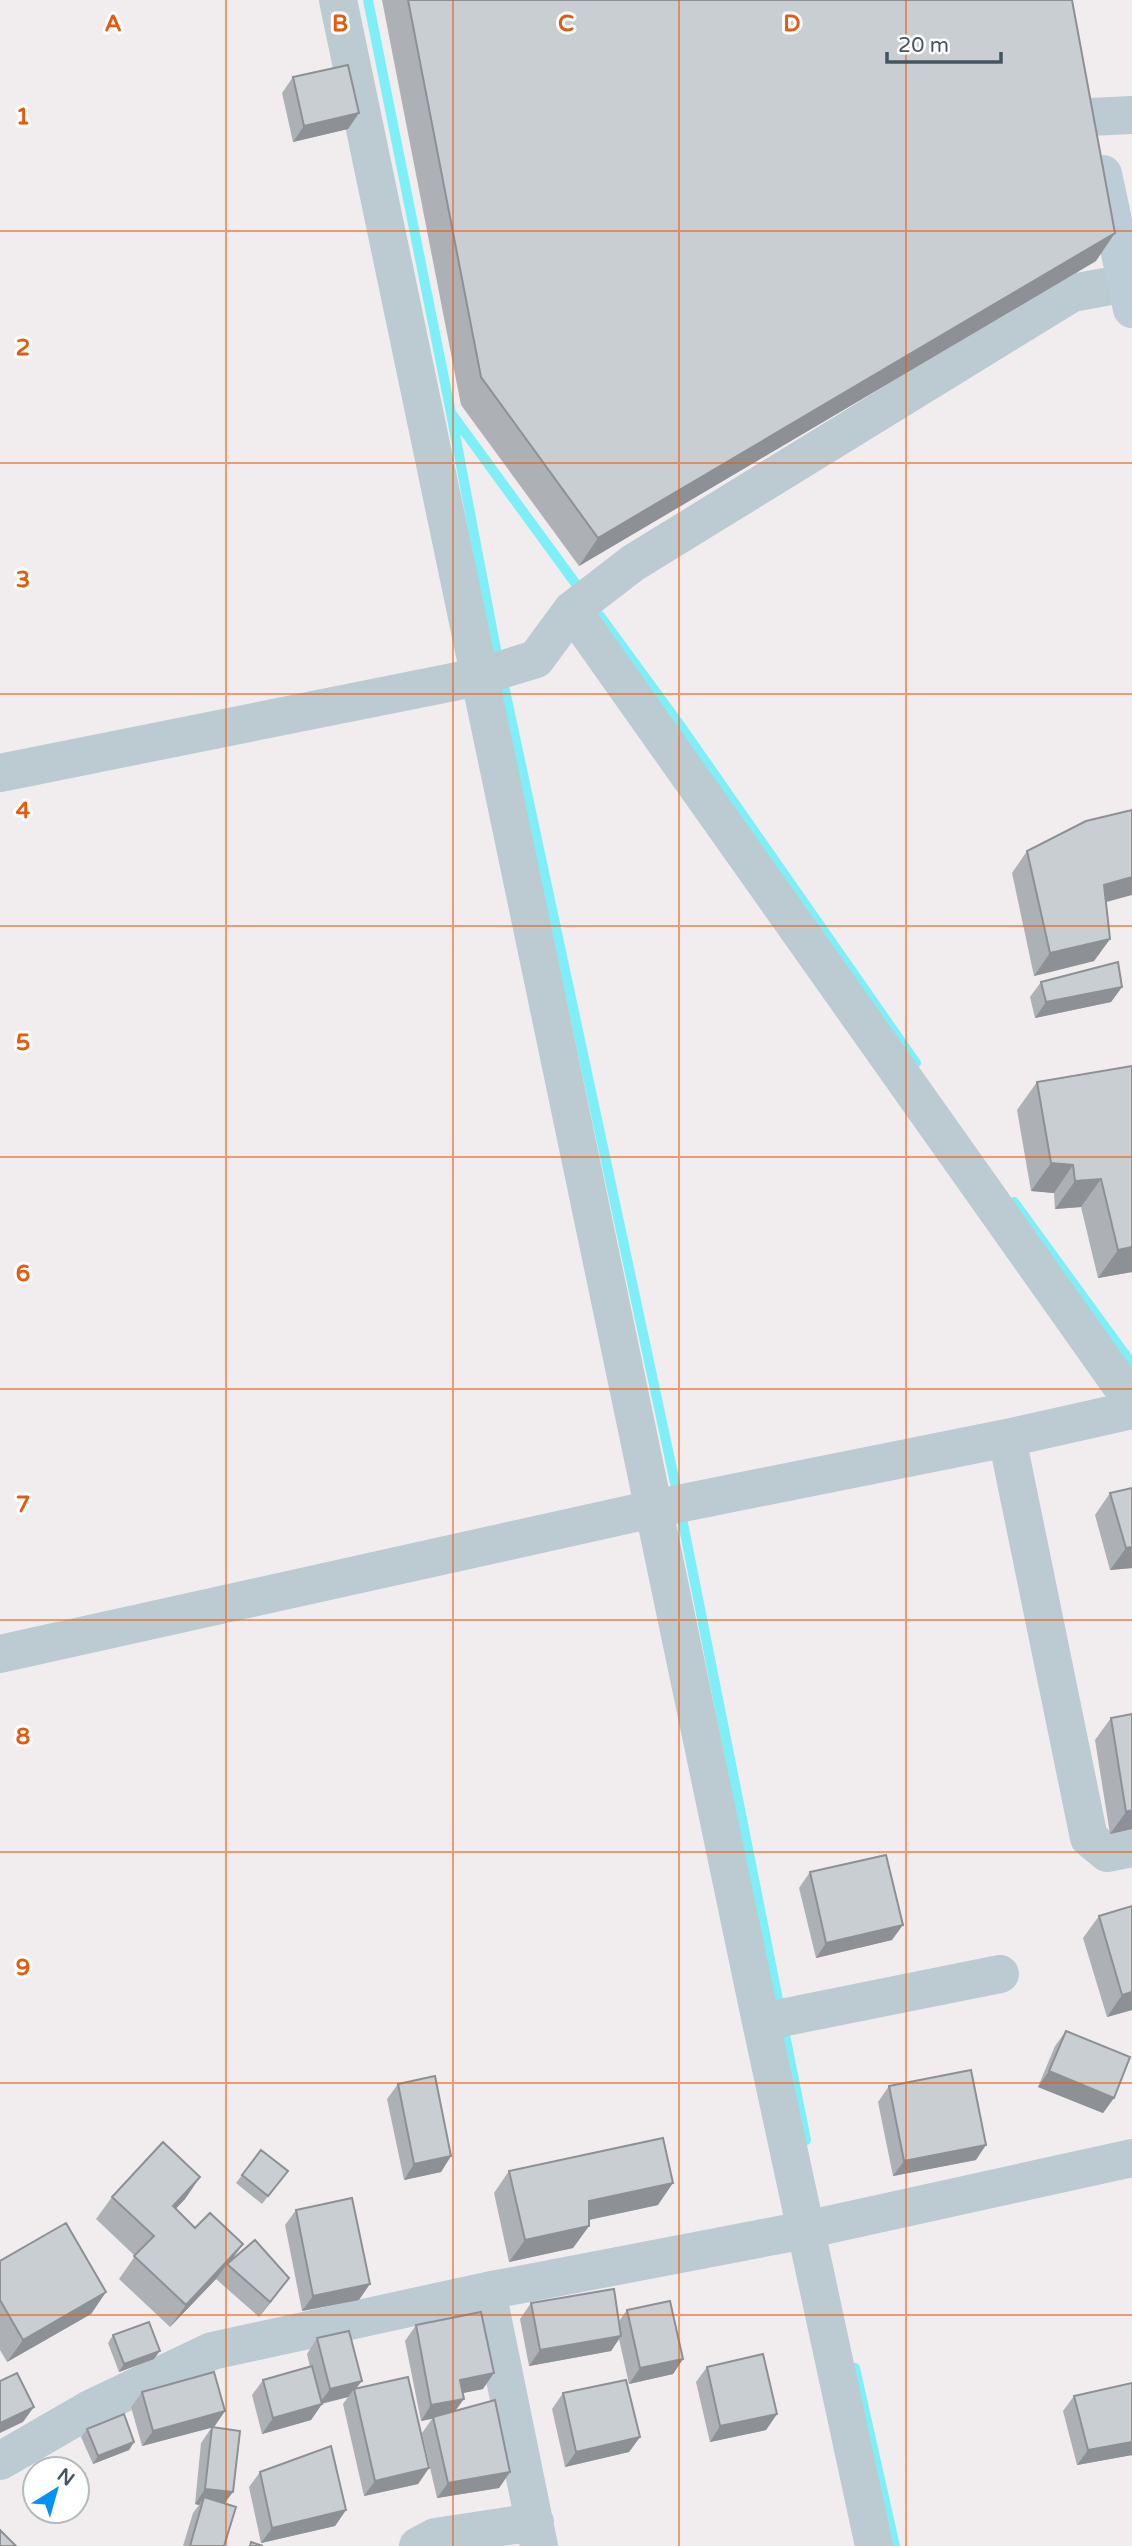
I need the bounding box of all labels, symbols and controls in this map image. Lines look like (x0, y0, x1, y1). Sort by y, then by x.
text: A (104, 10, 122, 38)
text: B (332, 10, 348, 38)
text: C (558, 10, 574, 38)
text: D (783, 10, 801, 38)
scale bar (887, 21, 1001, 65)
text: 20 m (898, 33, 949, 58)
text: 1 (16, 103, 30, 131)
text: 2 (16, 334, 30, 362)
text: 3 (16, 566, 30, 594)
text: 4 (16, 797, 31, 825)
text: 5 (16, 1029, 30, 1057)
text: 6 (16, 1260, 30, 1288)
text: 7 (16, 1491, 30, 1519)
text: 8 (16, 1723, 30, 1751)
text: 9 (16, 1954, 30, 1982)
north arrow (21, 2455, 91, 2525)
text: N (53, 2464, 78, 2491)

